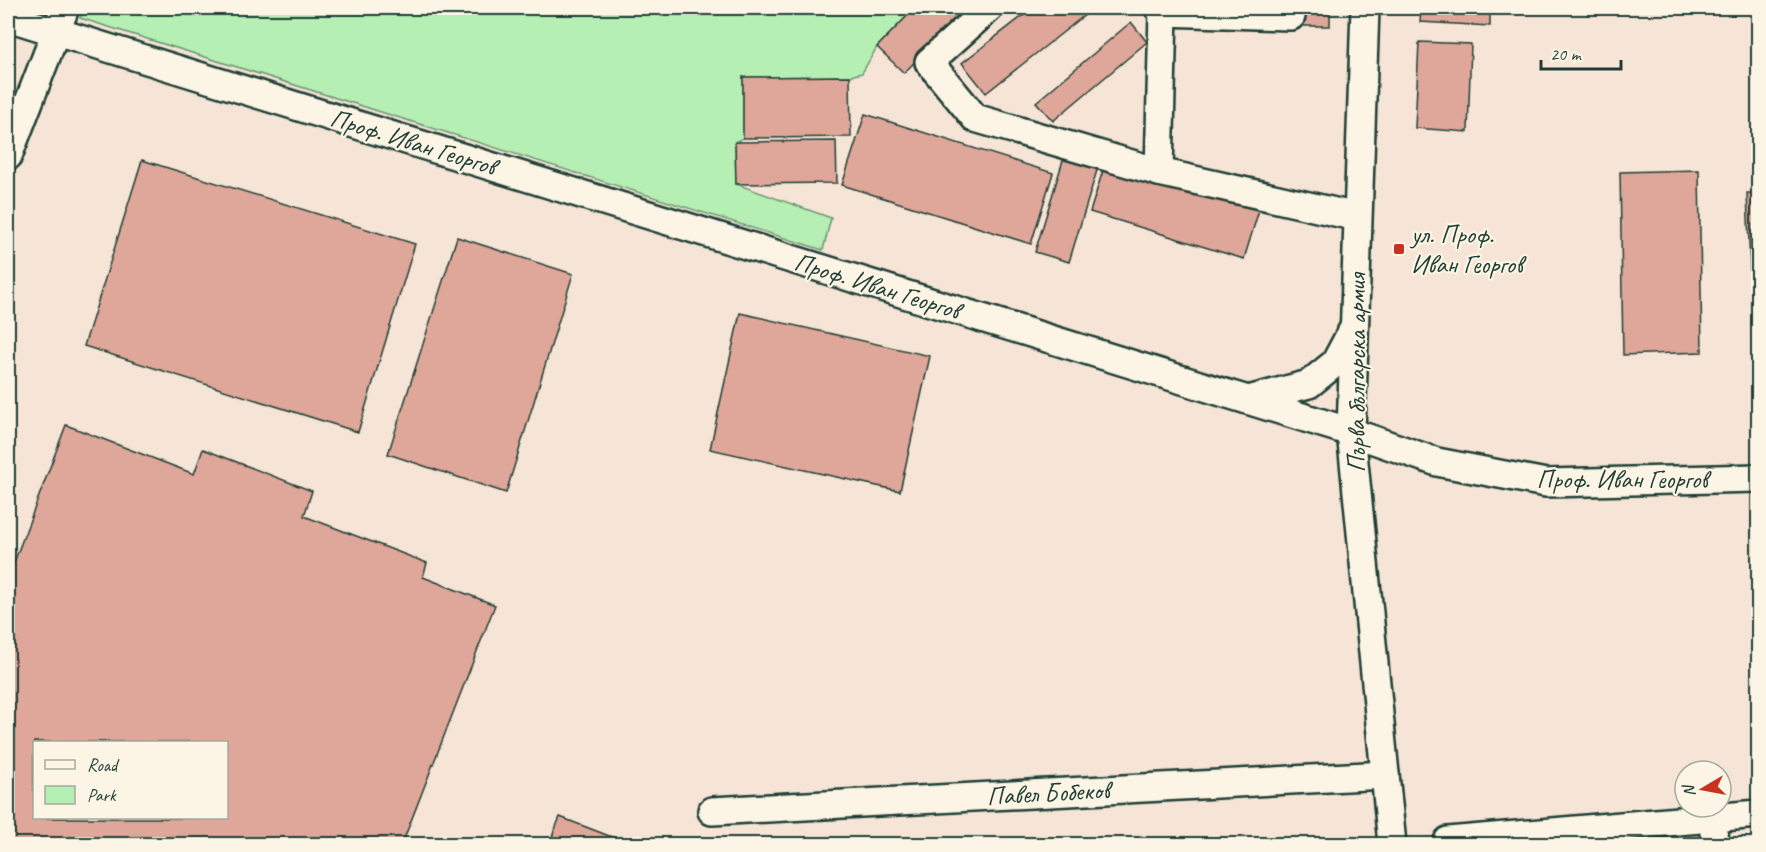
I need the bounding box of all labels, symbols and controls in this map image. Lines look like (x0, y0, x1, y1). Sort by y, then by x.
scale bar (1541, 33, 1620, 71)
text: 20 m (1550, 43, 1583, 65)
street label: Проф. Иван Георгов (326, 101, 504, 184)
place label: ул. Проф. Иван Георгов (1409, 218, 1527, 281)
marker: ул. Проф. Иван Георгов (1392, 242, 1406, 256)
street label: Проф. Иван Георгов (790, 245, 968, 328)
street label: Първа българска армия (1340, 272, 1373, 472)
street label: Проф. Иван Георгов (1536, 463, 1712, 496)
legend (33, 741, 228, 819)
text: Road (87, 754, 120, 776)
north arrow (1673, 759, 1733, 819)
street label: Павел Бобеков (986, 773, 1115, 813)
text: N (1678, 782, 1700, 798)
text: Park (87, 784, 117, 806)

